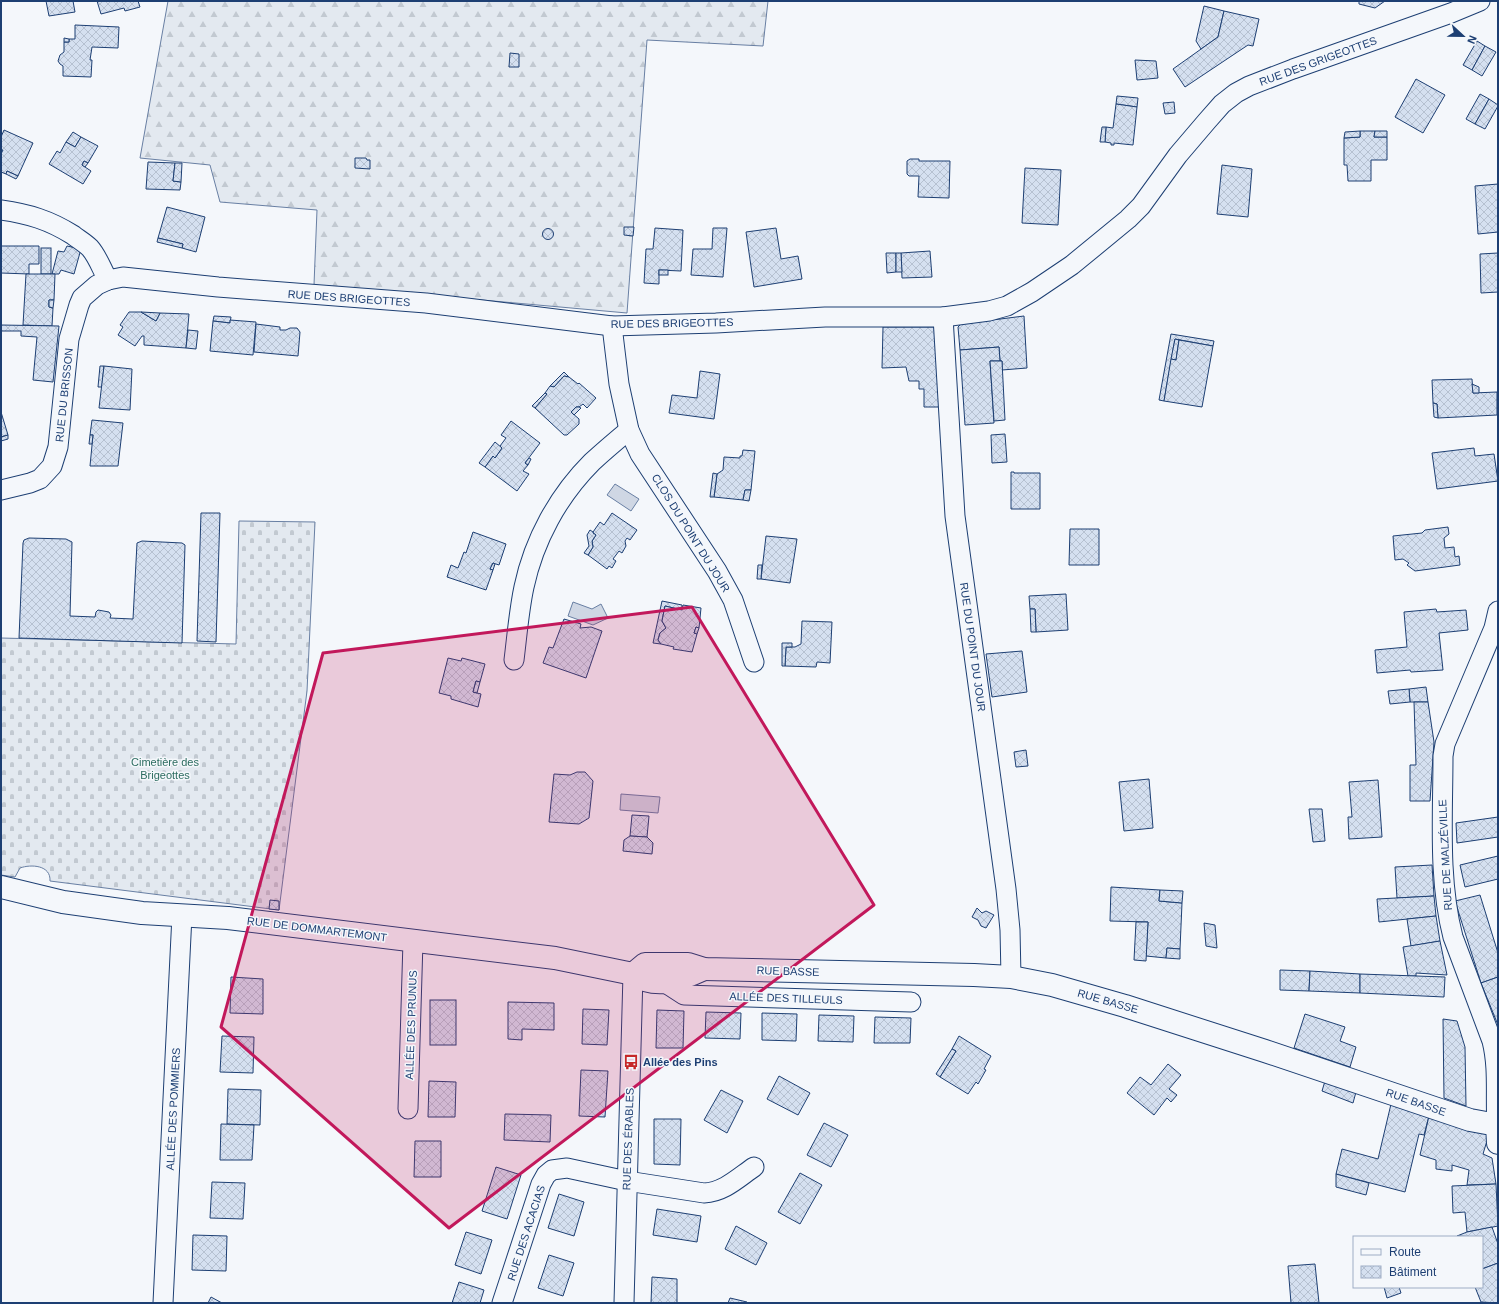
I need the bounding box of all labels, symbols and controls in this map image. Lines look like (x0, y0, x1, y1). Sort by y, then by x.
north arrow (1443, 16, 1483, 56)
street label: RUE DES GRIGEOTTES (1258, 34, 1378, 88)
text: N (1465, 34, 1479, 46)
street label: RUE DES BRIGEOTTES (287, 288, 411, 308)
street label: RUE DES BRIGEOTTES (610, 316, 734, 330)
street label: RUE DU BRISSON (53, 347, 75, 443)
street label: CLOS DU POINT DU JOUR (650, 472, 733, 594)
street label: RUE DU POINT DU JOUR (958, 582, 988, 713)
park label: Cimetière des Brigeottes (131, 756, 199, 781)
street label: RUE DE MALZÉVILLE (1436, 799, 1454, 911)
street label: RUE DE DOMMARTEMONT (246, 914, 388, 944)
street label: RUE BASSE (756, 964, 820, 978)
street label: ALLÉE DES PRUNUS (403, 970, 419, 1080)
street label: RUE BASSE (1076, 987, 1140, 1015)
street label: ALLÉE DES TILLEULS (729, 990, 843, 1006)
street label: ALLÉE DES POMMIERS (164, 1047, 182, 1171)
bus stop icon: Allée des Pins (622, 1053, 640, 1071)
place label: Allée des Pins (643, 1056, 718, 1068)
street label: RUE BASSE (1384, 1086, 1448, 1118)
street label: RUE DES ÉRABLES (620, 1087, 636, 1191)
street label: RUE DES ACACIAS (505, 1184, 547, 1282)
legend (1353, 1236, 1483, 1288)
text: Route (1389, 1245, 1421, 1259)
text: Bâtiment (1389, 1265, 1437, 1279)

